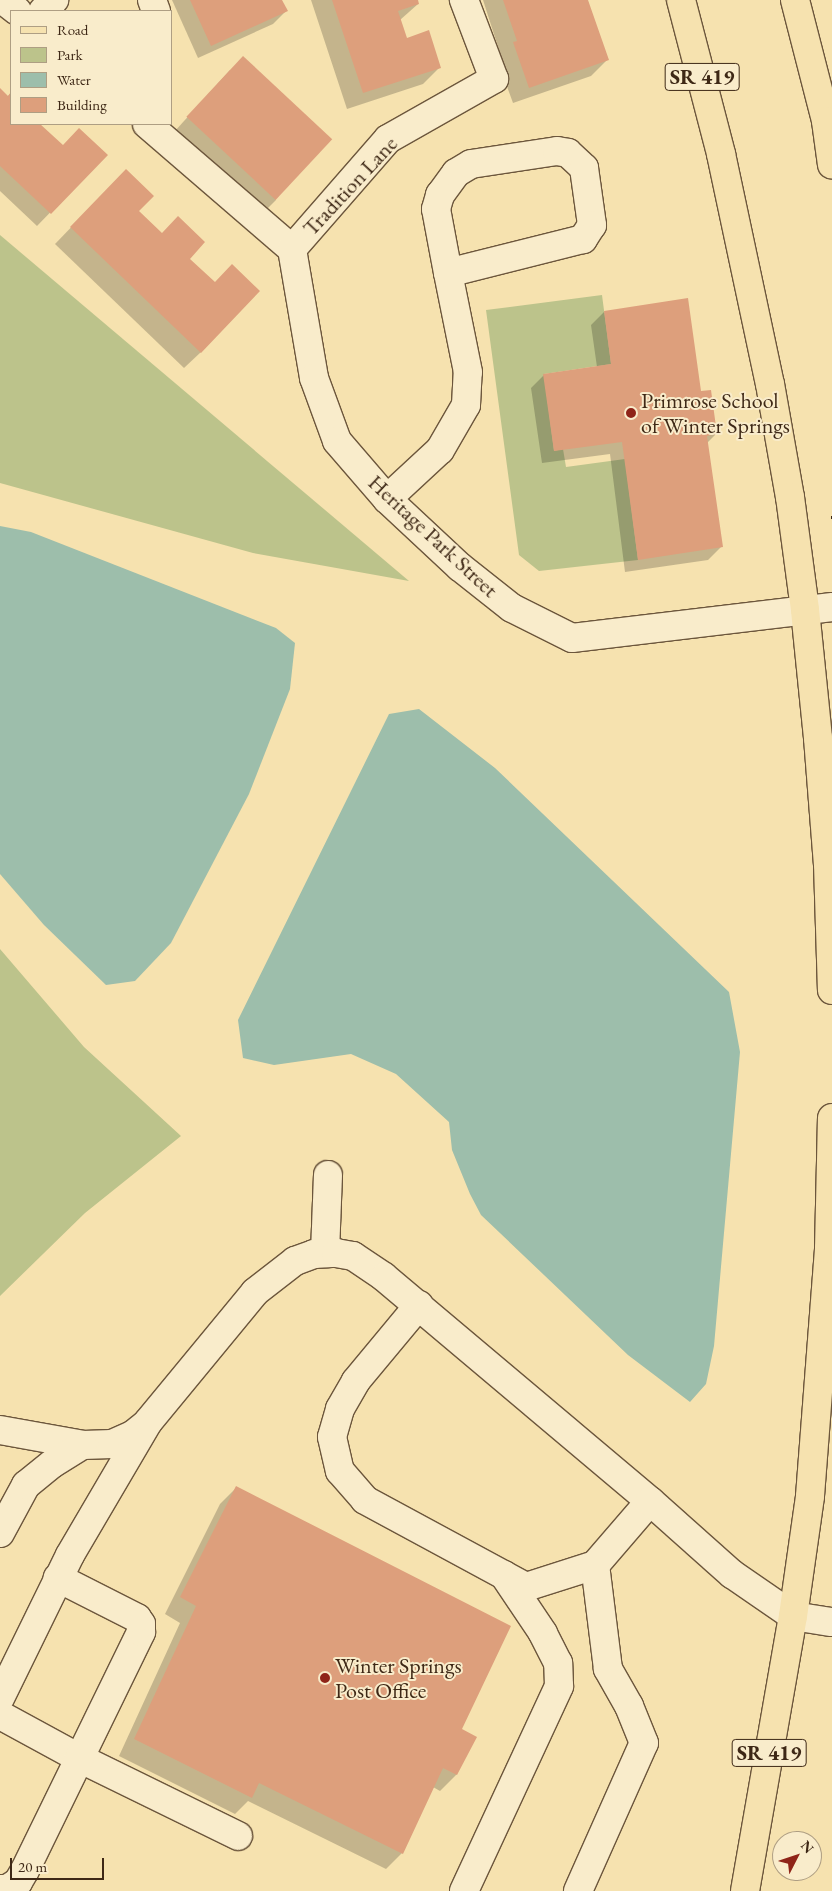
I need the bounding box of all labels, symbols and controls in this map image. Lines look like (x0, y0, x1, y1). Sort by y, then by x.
legend (10, 10, 172, 125)
text: Road (57, 20, 88, 39)
text: Park (57, 45, 83, 64)
road number: SR 419 (664, 58, 740, 96)
text: Water (57, 70, 91, 89)
text: Building (57, 95, 107, 114)
street label: Tradition Lane (297, 131, 403, 241)
place label: Primrose School of Winter Springs (641, 387, 790, 438)
marker: Primrose School of Winter Springs (625, 407, 637, 419)
street label: Heritage Park Street (363, 469, 503, 603)
place label: Winter Springs Post Office (335, 1652, 462, 1704)
marker: Winter Springs Post Office (319, 1672, 331, 1684)
road number: SR 419 (732, 1735, 806, 1772)
north arrow (772, 1831, 822, 1881)
text: N (797, 1837, 818, 1857)
scale bar (12, 1848, 106, 1880)
text: 20 m (18, 1857, 47, 1876)

